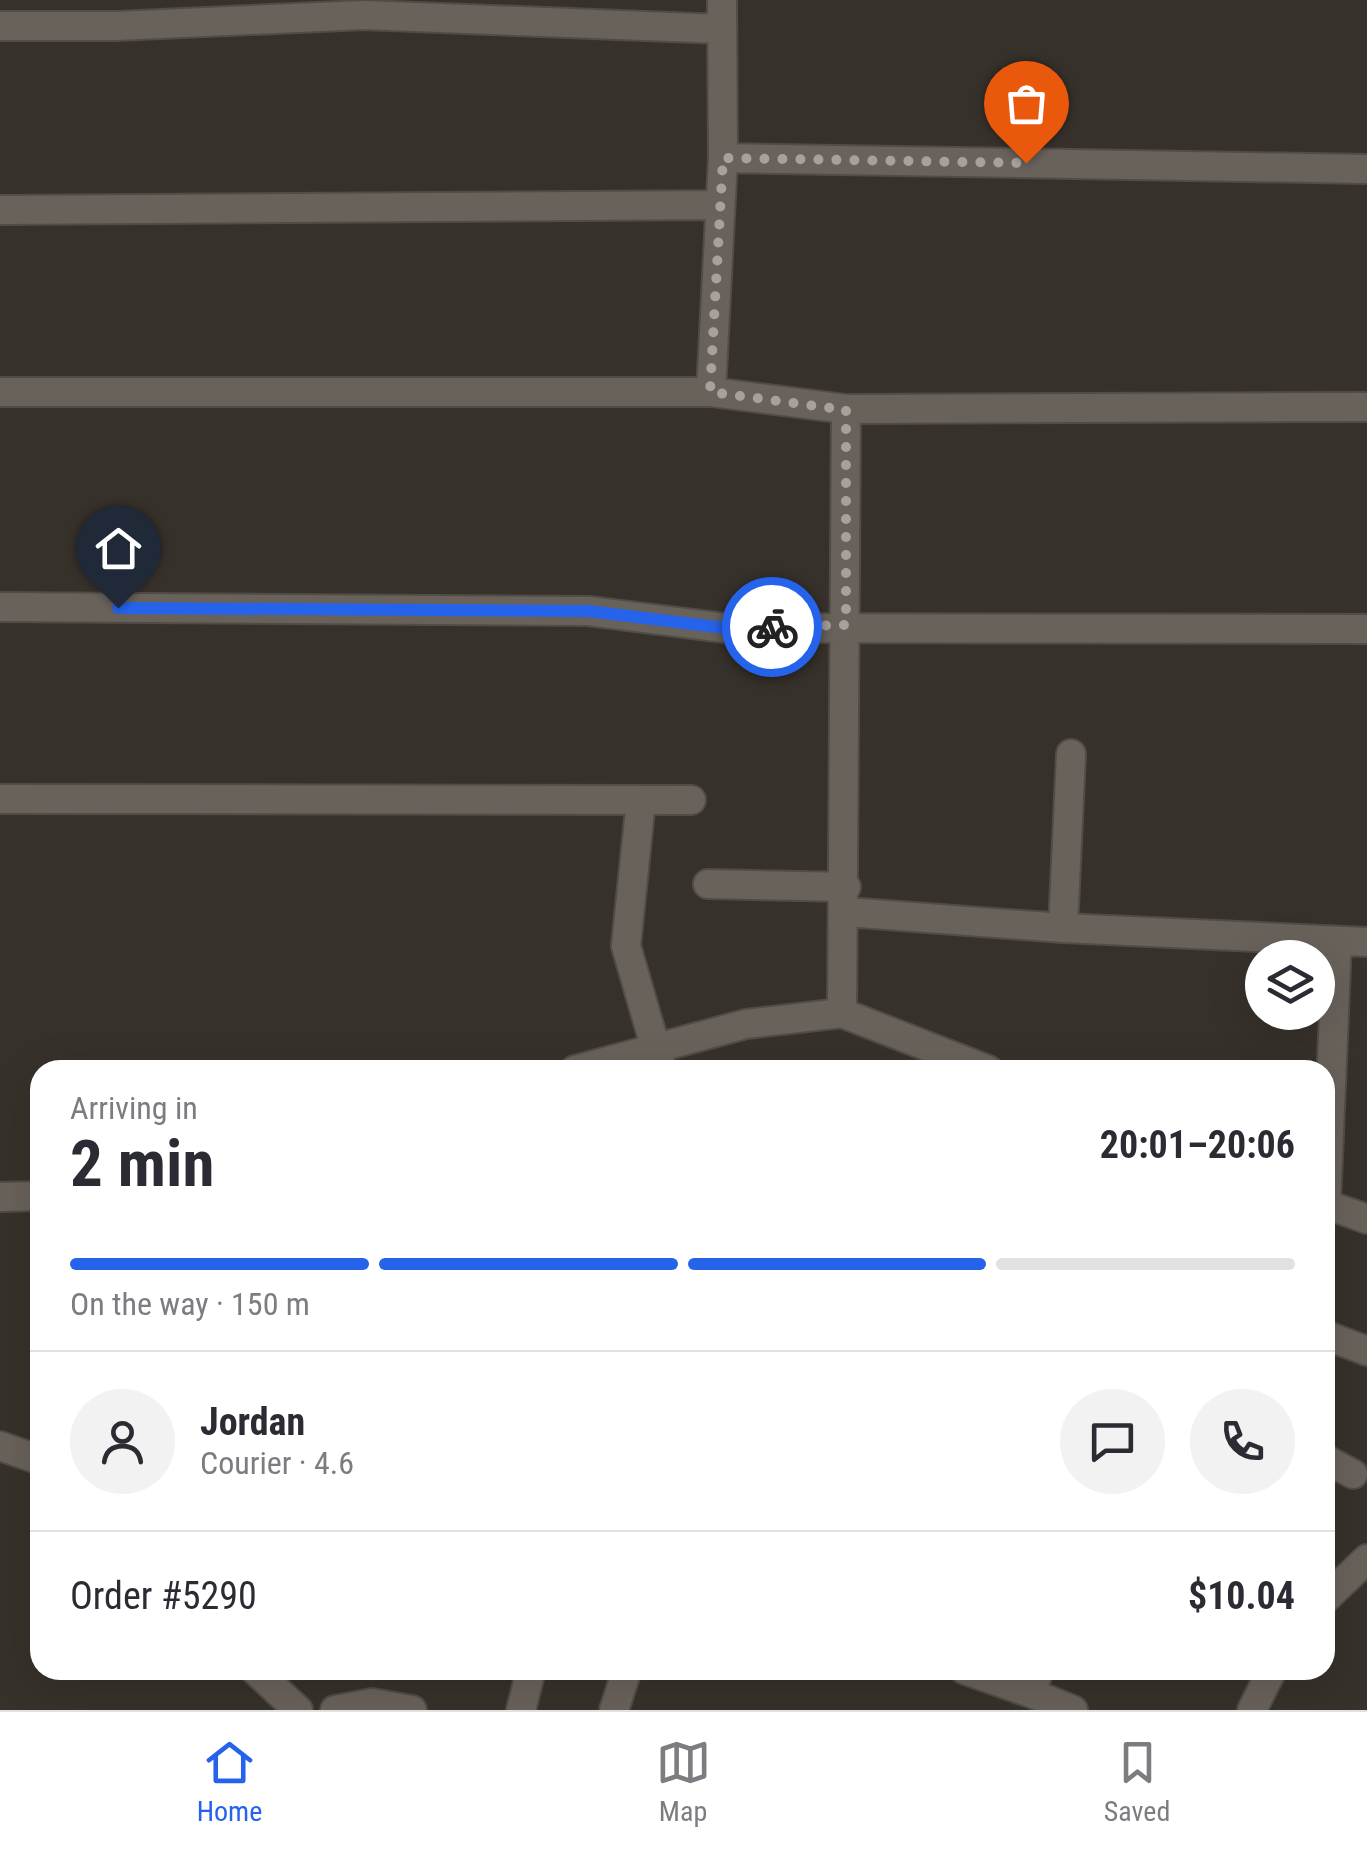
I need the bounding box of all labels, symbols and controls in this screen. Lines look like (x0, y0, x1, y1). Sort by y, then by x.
pin (984, 61, 1069, 164)
icon: bag (999, 76, 1054, 131)
pin (76, 506, 161, 609)
icon: home (91, 521, 146, 576)
courier (722, 577, 822, 677)
icon: bike (745, 600, 800, 655)
map controls (1245, 940, 1335, 1030)
button: layers (1245, 940, 1335, 1030)
text: Arriving in (70, 1089, 198, 1127)
text: 20:01–20:06 (1100, 1123, 1295, 1167)
text: 2 min (70, 1126, 214, 1202)
text: On the way · 150 m (70, 1285, 310, 1323)
button: person (70, 1389, 175, 1494)
button: chat (1060, 1389, 1165, 1494)
button: phone (1190, 1389, 1295, 1494)
text: Jordan (200, 1400, 305, 1444)
text: Courier · 4.6 (200, 1444, 354, 1482)
text: Order #5290 (70, 1574, 257, 1618)
text: $10.04 (1188, 1574, 1295, 1618)
tab: Home (197, 1735, 262, 1828)
tab: Map (656, 1735, 711, 1828)
tab: Saved (1104, 1735, 1170, 1828)

